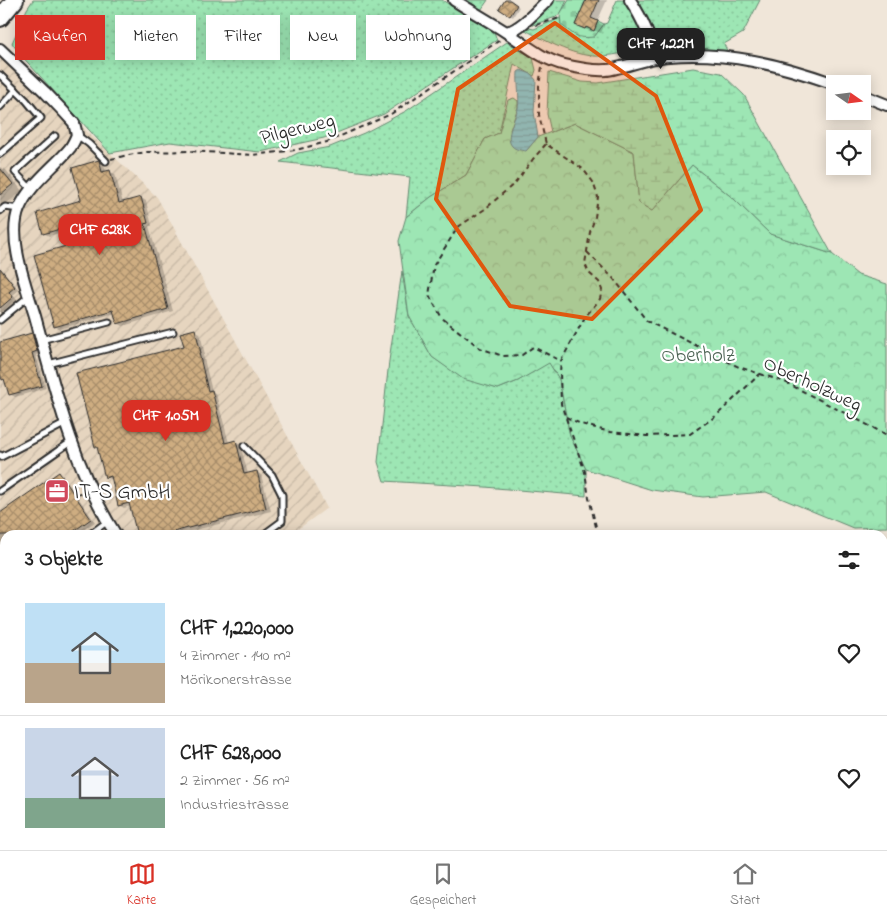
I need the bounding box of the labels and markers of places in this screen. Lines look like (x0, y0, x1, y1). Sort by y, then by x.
pin: CHF 1.22M (604, 28, 718, 70)
pin: CHF 628K (48, 214, 152, 256)
pin: CHF 1.05M (109, 400, 223, 442)
office icon: IT-S GmbH (44, 478, 70, 504)
place label: IT-S GmbH (74, 478, 170, 508)

